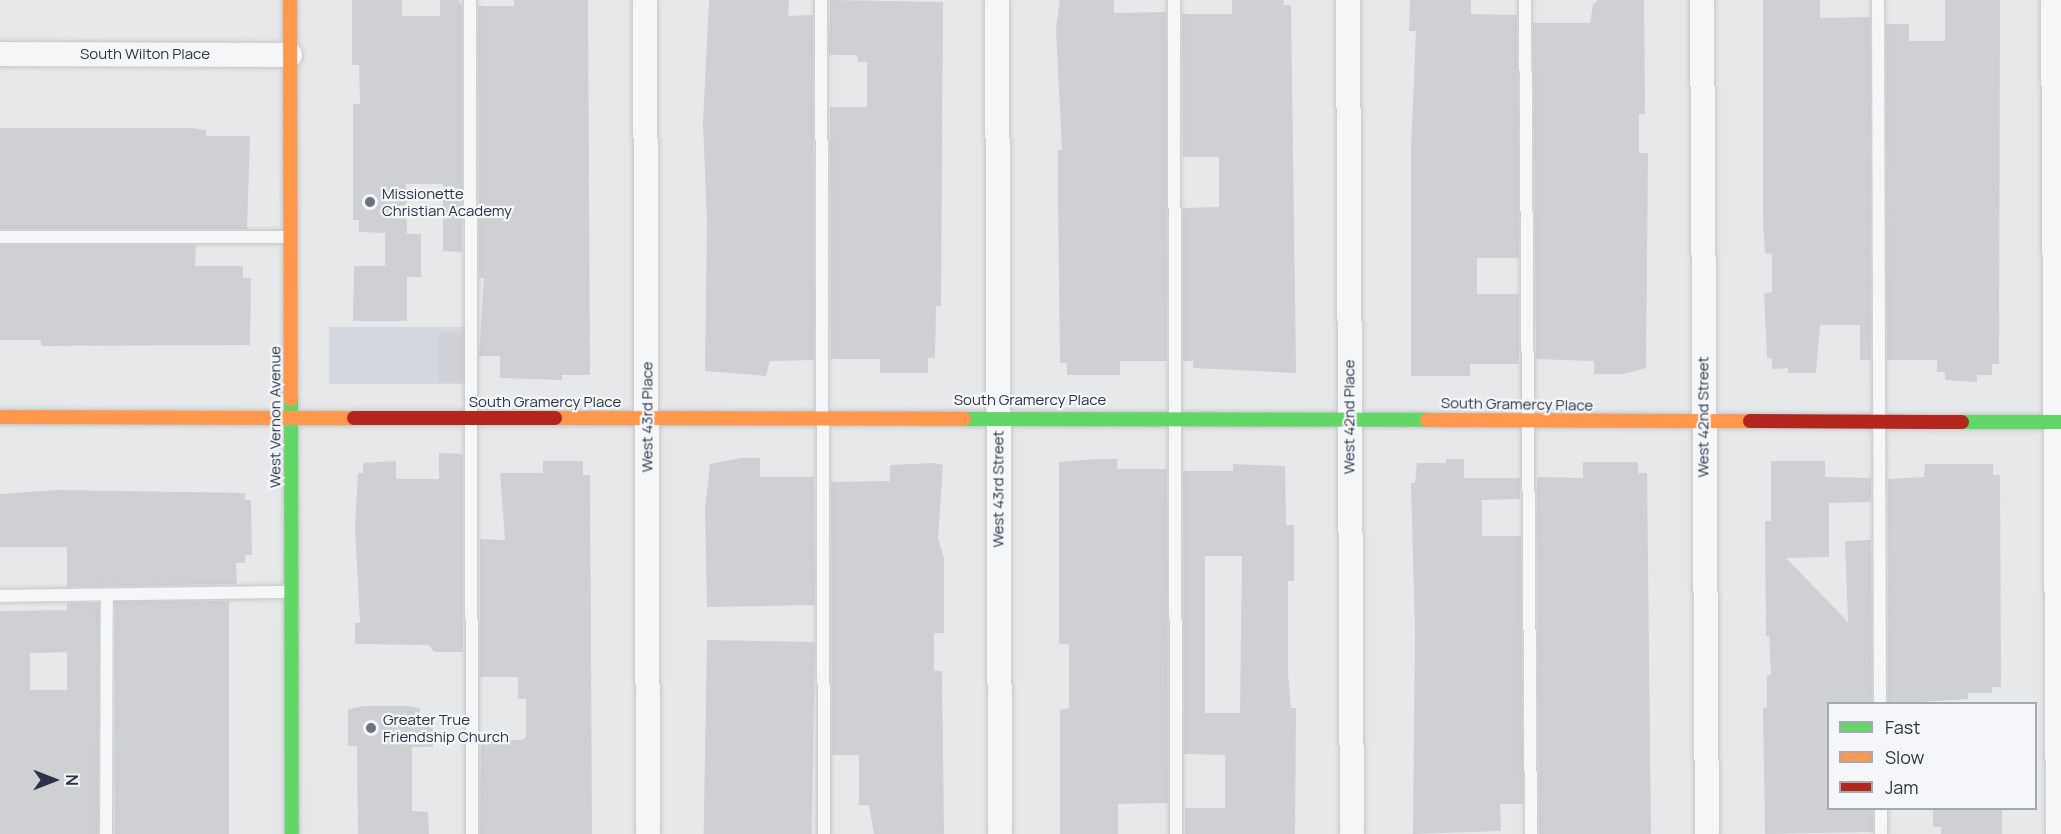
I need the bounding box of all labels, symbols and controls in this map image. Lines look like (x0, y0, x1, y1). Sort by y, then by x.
street label: South Wilton Place (80, 45, 210, 63)
place label: Missionette Christian Academy (382, 184, 512, 219)
marker: Missionette Christian Academy (363, 195, 377, 209)
street label: West Vernon Avenue (266, 346, 284, 488)
street label: West 42nd Street (1694, 357, 1712, 477)
street label: West 42nd Place (1340, 360, 1358, 474)
street label: West 43rd Place (638, 362, 656, 472)
street label: South Gramercy Place (954, 391, 1106, 409)
street label: South Gramercy Place (469, 393, 621, 411)
street label: South Gramercy Place (1441, 394, 1593, 414)
street label: West 43rd Street (989, 430, 1007, 548)
legend (1827, 702, 2037, 810)
place label: Greater True Friendship Church (383, 710, 509, 745)
text: Fast (1885, 715, 1920, 739)
marker: Greater True Friendship Church (364, 721, 378, 735)
text: Slow (1885, 745, 1924, 769)
north arrow (24, 750, 84, 810)
text: N (61, 774, 83, 786)
text: Jam (1885, 775, 1919, 799)

